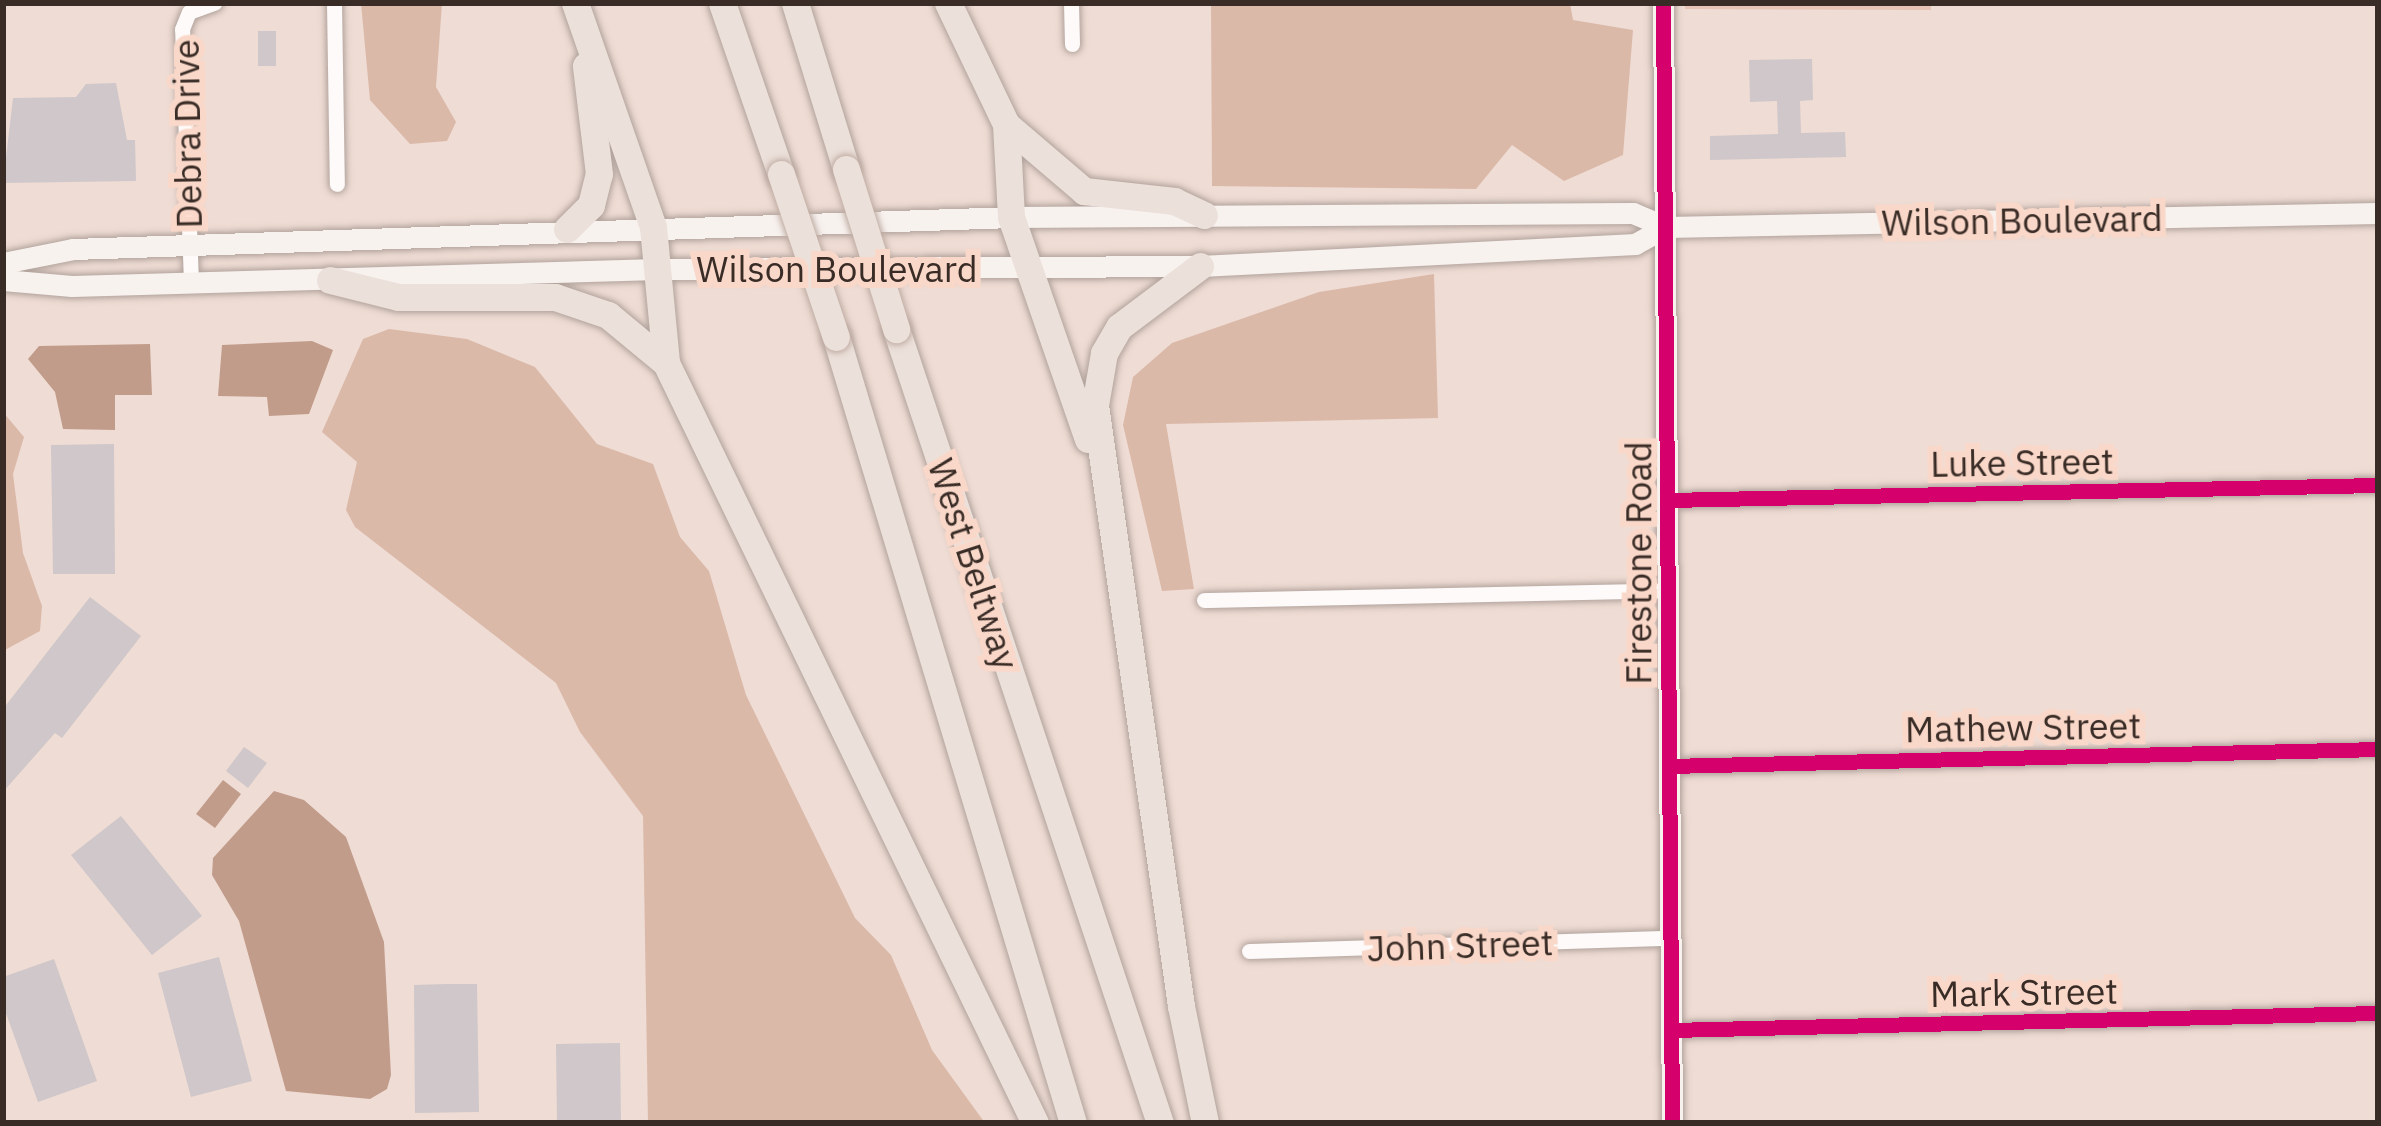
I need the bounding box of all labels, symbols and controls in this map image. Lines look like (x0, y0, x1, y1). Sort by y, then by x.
street label: Debra Drive (164, 39, 210, 229)
street label: Wilson Boulevard (1881, 196, 2163, 244)
street label: Wilson Boulevard (696, 247, 978, 291)
street label: Luke Street (1930, 439, 2114, 485)
street label: Firestone Road (1616, 441, 1660, 685)
street label: West Beltway (920, 453, 1028, 675)
street label: Mathew Street (1905, 703, 2141, 751)
street label: John Street (1366, 920, 1554, 970)
street label: Mark Street (1930, 969, 2118, 1015)

